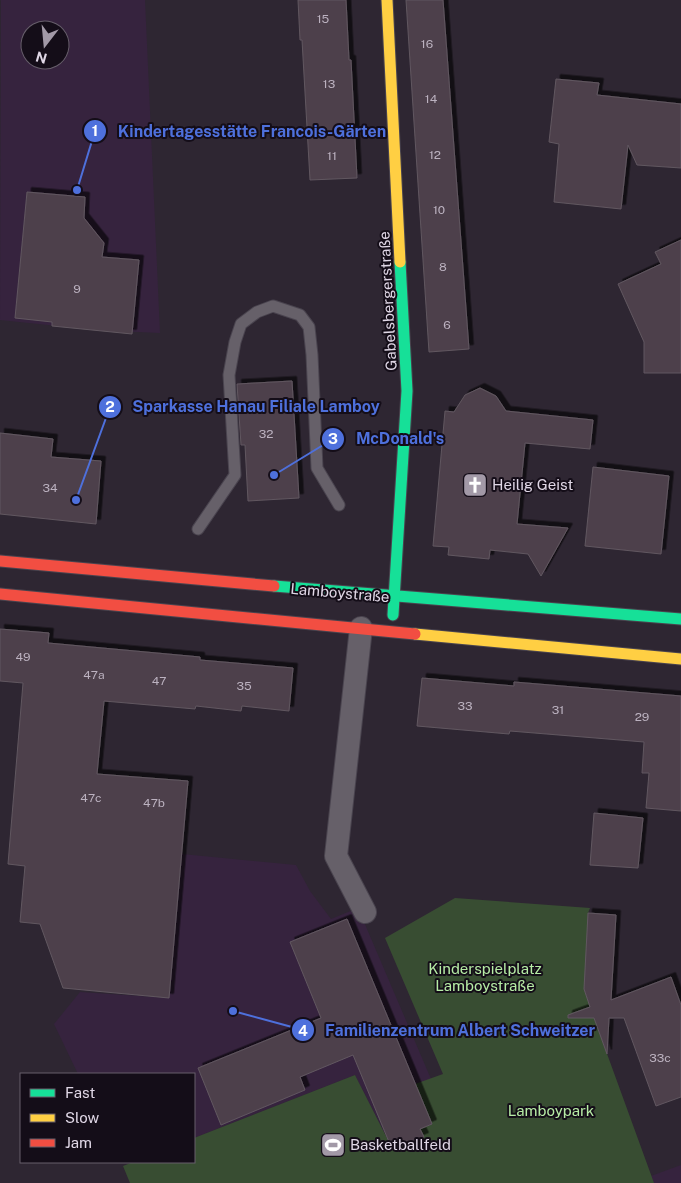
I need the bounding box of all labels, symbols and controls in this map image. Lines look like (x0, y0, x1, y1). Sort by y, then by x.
house number: 15 (317, 12, 330, 26)
north arrow (20, 20, 70, 70)
house number: 16 (421, 37, 433, 51)
text: N (34, 48, 49, 67)
house number: 13 (323, 77, 335, 91)
house number: 14 (425, 92, 438, 106)
callout: Kindertagesstätte Francois-Gärten (83, 116, 396, 147)
text: 1 (92, 122, 98, 139)
text: Kindertagesstätte Francois-Gärten (118, 122, 386, 141)
house number: 12 (429, 148, 441, 162)
house number: 11 (327, 149, 337, 163)
house number: 10 (433, 203, 445, 217)
street label: Gabelsbergerstraße (375, 231, 400, 371)
house number: 8 (439, 260, 447, 274)
house number: 9 (73, 282, 81, 296)
house number: 6 (443, 318, 451, 332)
callout: Sparkasse Hanau Filiale Lamboy (97, 391, 390, 422)
text: Sparkasse Hanau Filiale Lamboy (132, 397, 380, 416)
text: 2 (105, 398, 115, 415)
callout: McDonald's (321, 423, 454, 454)
house number: 32 (259, 427, 273, 441)
text: McDonald's (356, 429, 444, 448)
text: 3 (328, 430, 338, 447)
church icon: Heilig Geist (462, 472, 488, 498)
place label: Heilig Geist (492, 476, 573, 493)
house number: 34 (42, 481, 58, 495)
street label: Lamboystraße (290, 580, 390, 605)
house number: 49 (15, 650, 31, 664)
house number: 47a (83, 668, 105, 682)
house number: 47 (152, 674, 166, 688)
house number: 35 (236, 679, 252, 693)
house number: 33 (457, 699, 473, 713)
house number: 31 (552, 703, 564, 717)
house number: 29 (635, 710, 649, 724)
house number: 47c (80, 791, 102, 805)
house number: 47b (143, 796, 165, 810)
park label: Kinderspielplatz Lamboystraße (428, 960, 542, 994)
callout: Familienzentrum Albert Schweitzer (290, 1015, 605, 1046)
text: Familienzentrum Albert Schweitzer (325, 1021, 595, 1040)
text: 4 (298, 1022, 308, 1039)
house number: 33c (649, 1051, 671, 1065)
legend (20, 1073, 195, 1163)
text: Fast (65, 1084, 95, 1101)
park label: Lamboypark (508, 1102, 594, 1119)
text: Slow (65, 1109, 100, 1126)
sports icon: Basketballfeld (320, 1132, 346, 1158)
text: Jam (65, 1134, 92, 1151)
place label: Basketballfeld (350, 1136, 451, 1153)

